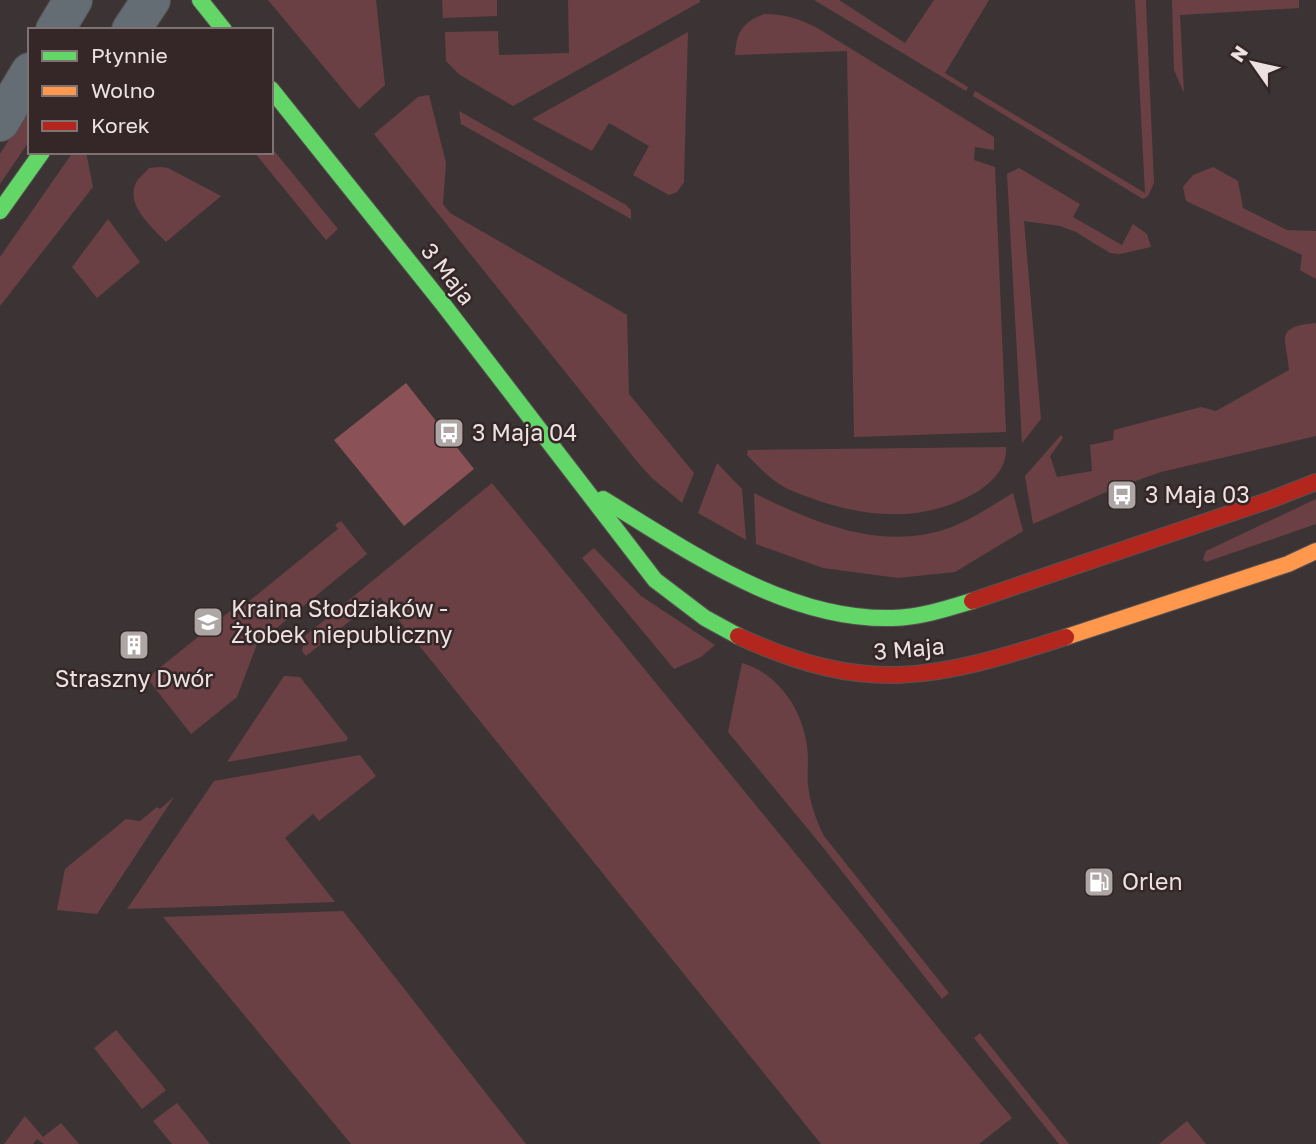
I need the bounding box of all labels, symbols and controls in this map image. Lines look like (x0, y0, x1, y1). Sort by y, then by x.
legend (28, 28, 273, 154)
north arrow (1218, 28, 1288, 98)
text: N (1225, 41, 1252, 66)
text: Płynnie (91, 42, 168, 68)
text: Wolno (91, 77, 155, 103)
text: Korek (91, 112, 150, 138)
street label: 3 Maja (416, 237, 482, 310)
bus stop icon: 3 Maja 04 (432, 416, 466, 450)
place label: 3 Maja 04 (472, 418, 577, 446)
bus stop icon: 3 Maja 03 (1105, 478, 1139, 512)
place label: 3 Maja 03 (1145, 480, 1250, 508)
place label: Kraina Słodziaków - Żłobek niepubliczny (231, 594, 453, 648)
school or university icon: Kraina Słodziaków - Żłobek niepubliczny (191, 605, 225, 639)
building icon: Straszny Dwór (117, 628, 151, 662)
street label: 3 Maja (872, 631, 946, 665)
place label: Straszny Dwór (55, 664, 213, 692)
fuel station icon: Orlen (1082, 865, 1116, 899)
place label: Orlen (1122, 867, 1183, 895)

